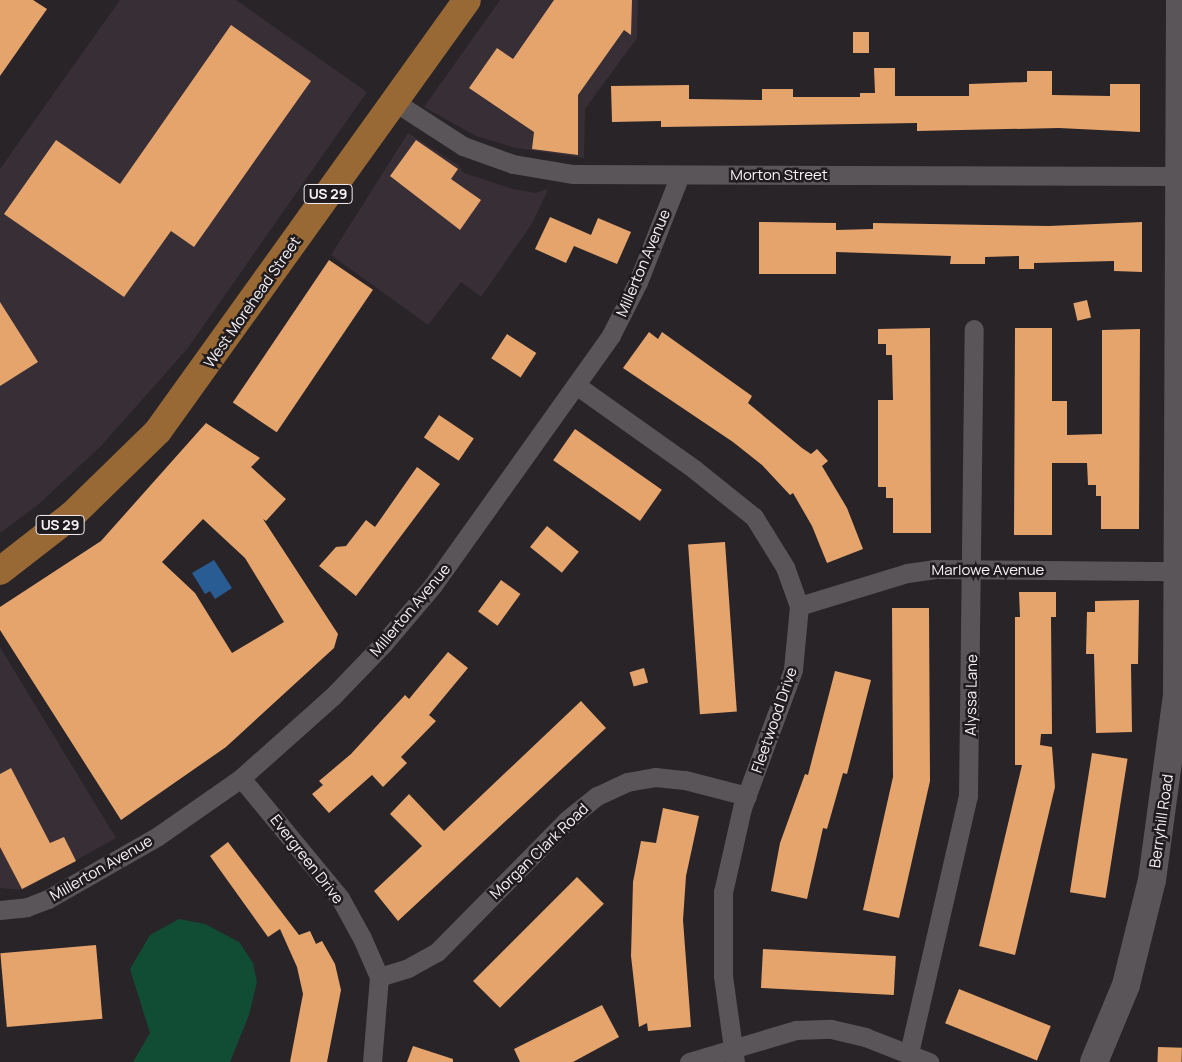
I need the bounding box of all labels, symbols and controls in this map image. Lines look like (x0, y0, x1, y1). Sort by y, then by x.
street label: Morton Street (730, 166, 828, 184)
road number: US 29 (303, 182, 353, 205)
street label: Millerton Avenue (612, 206, 674, 320)
street label: West Morehead Street (200, 233, 304, 371)
road number: US 29 (35, 514, 85, 536)
street label: Millerton Avenue (366, 560, 454, 660)
street label: Marlowe Avenue (932, 561, 1044, 579)
street label: Alyssa Lane (961, 654, 981, 736)
street label: Fleetwood Drive (748, 665, 800, 775)
street label: Berryhill Road (1146, 773, 1176, 869)
street label: Morgan Clark Road (486, 799, 592, 903)
street label: Evergreen Drive (267, 811, 347, 907)
street label: Millerton Avenue (47, 831, 155, 905)

